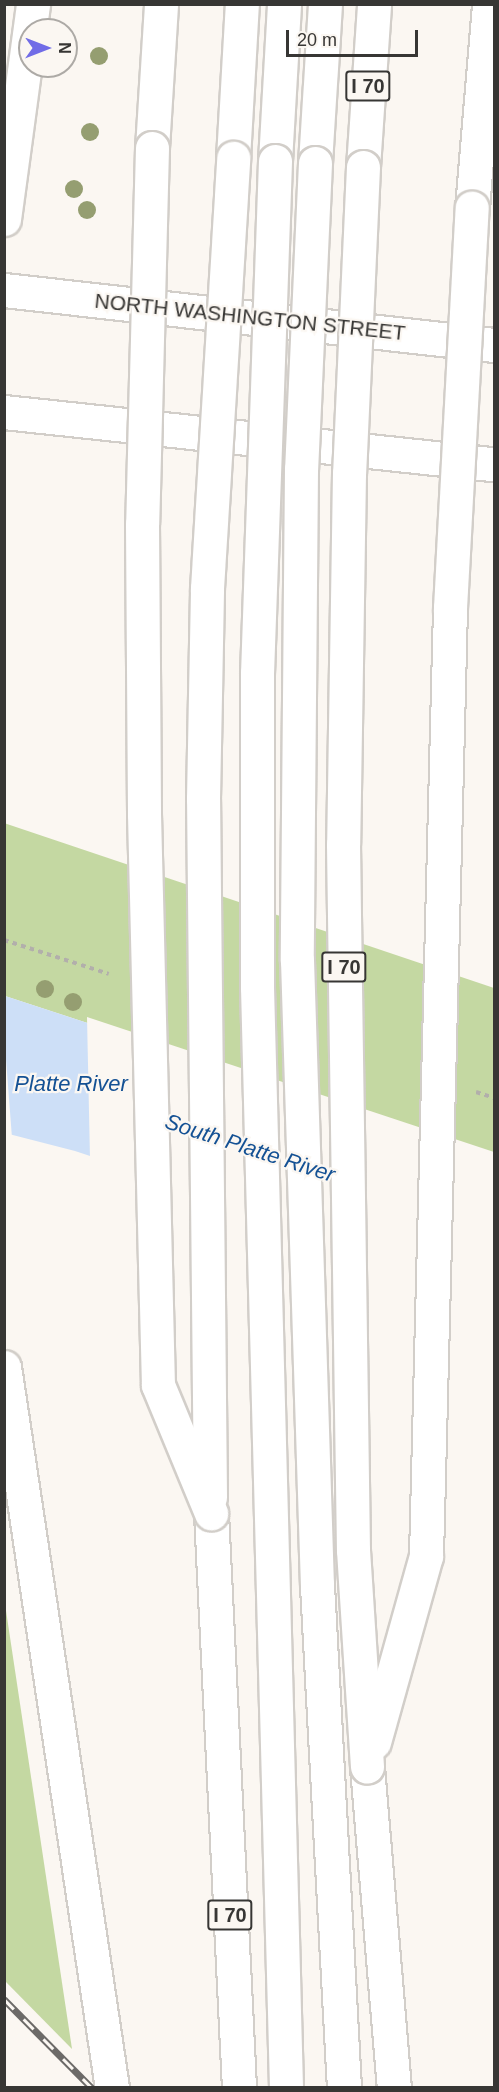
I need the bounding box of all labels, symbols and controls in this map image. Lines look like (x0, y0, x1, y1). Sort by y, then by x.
north arrow (18, 18, 78, 78)
scale bar (289, 18, 421, 56)
text: 20 m (297, 30, 337, 50)
text: N (56, 42, 73, 54)
road number: I 70 (344, 69, 392, 103)
street label: NORTH WASHINGTON STREET (93, 288, 407, 346)
road number: I 70 (320, 950, 368, 984)
water label: Platte River (14, 1071, 128, 1097)
water label: South Platte River (162, 1108, 338, 1188)
road number: I 70 (206, 1898, 254, 1932)

